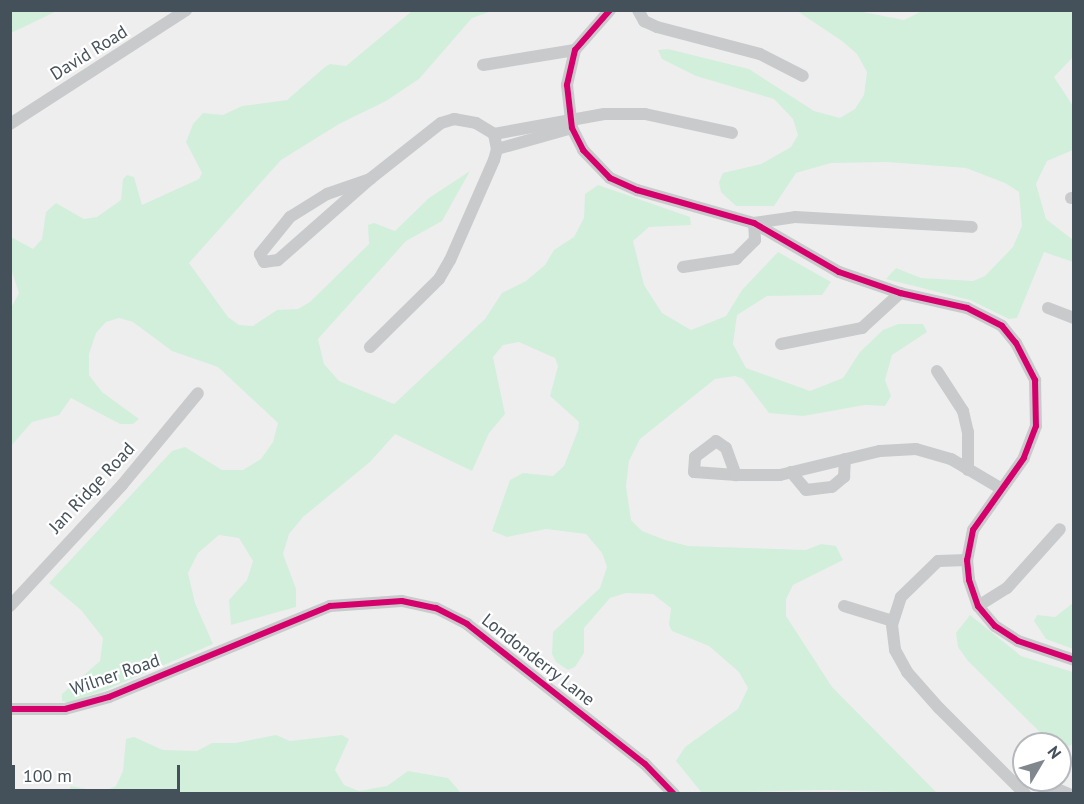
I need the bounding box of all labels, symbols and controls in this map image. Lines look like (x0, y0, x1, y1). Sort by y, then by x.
street label: David Road (46, 21, 132, 85)
street label: Jan Ridge Road (45, 438, 139, 538)
street label: Londonderry Lane (477, 609, 599, 711)
street label: Wilner Road (68, 650, 162, 700)
north arrow (1012, 732, 1072, 792)
text: N (1043, 742, 1066, 762)
scale bar (15, 753, 183, 791)
text: 100 m (23, 764, 72, 787)

